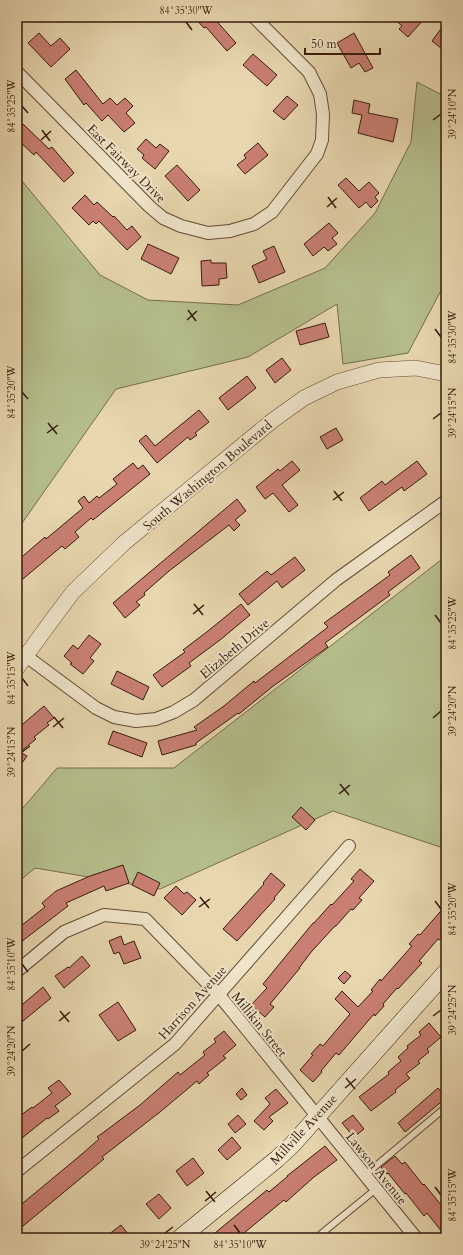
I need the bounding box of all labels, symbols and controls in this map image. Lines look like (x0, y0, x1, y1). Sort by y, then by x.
text: 84°35'30"W (159, 4, 214, 18)
scale bar (305, 30, 380, 56)
text: 50 m (311, 36, 338, 52)
text: 84°35'25"W (5, 78, 19, 133)
text: 39°24'10"N (446, 88, 460, 139)
street label: East Fairway Drive (83, 120, 170, 207)
text: 84°35'30"W (446, 309, 460, 364)
text: 84°35'20"W (5, 364, 19, 419)
text: 39°24'15"N (446, 387, 460, 438)
street label: South Washington Boulevard (139, 416, 276, 535)
text: 84°35'25"W (446, 595, 460, 650)
street label: Elizabeth Drive (196, 614, 273, 683)
text: 84°35'15"W (5, 650, 19, 705)
text: 39°24'20"N (446, 685, 460, 736)
text: 39°24'15"N (5, 726, 19, 777)
text: 84°35'20"W (446, 881, 460, 936)
text: 84°35'10"W (5, 936, 19, 991)
street label: Harrison Avenue (155, 962, 231, 1044)
text: 39°24'25"N (446, 984, 460, 1035)
street label: Millikin Street (227, 988, 291, 1061)
text: 39°24'20"N (5, 1025, 19, 1076)
street label: Millville Avenue (266, 1090, 341, 1169)
street label: Lawson Avenue (341, 1129, 411, 1209)
text: 84°35'15"W (446, 1167, 460, 1222)
text: 39°24'25"N (140, 1238, 191, 1252)
text: 84°35'10"W (213, 1238, 268, 1252)

